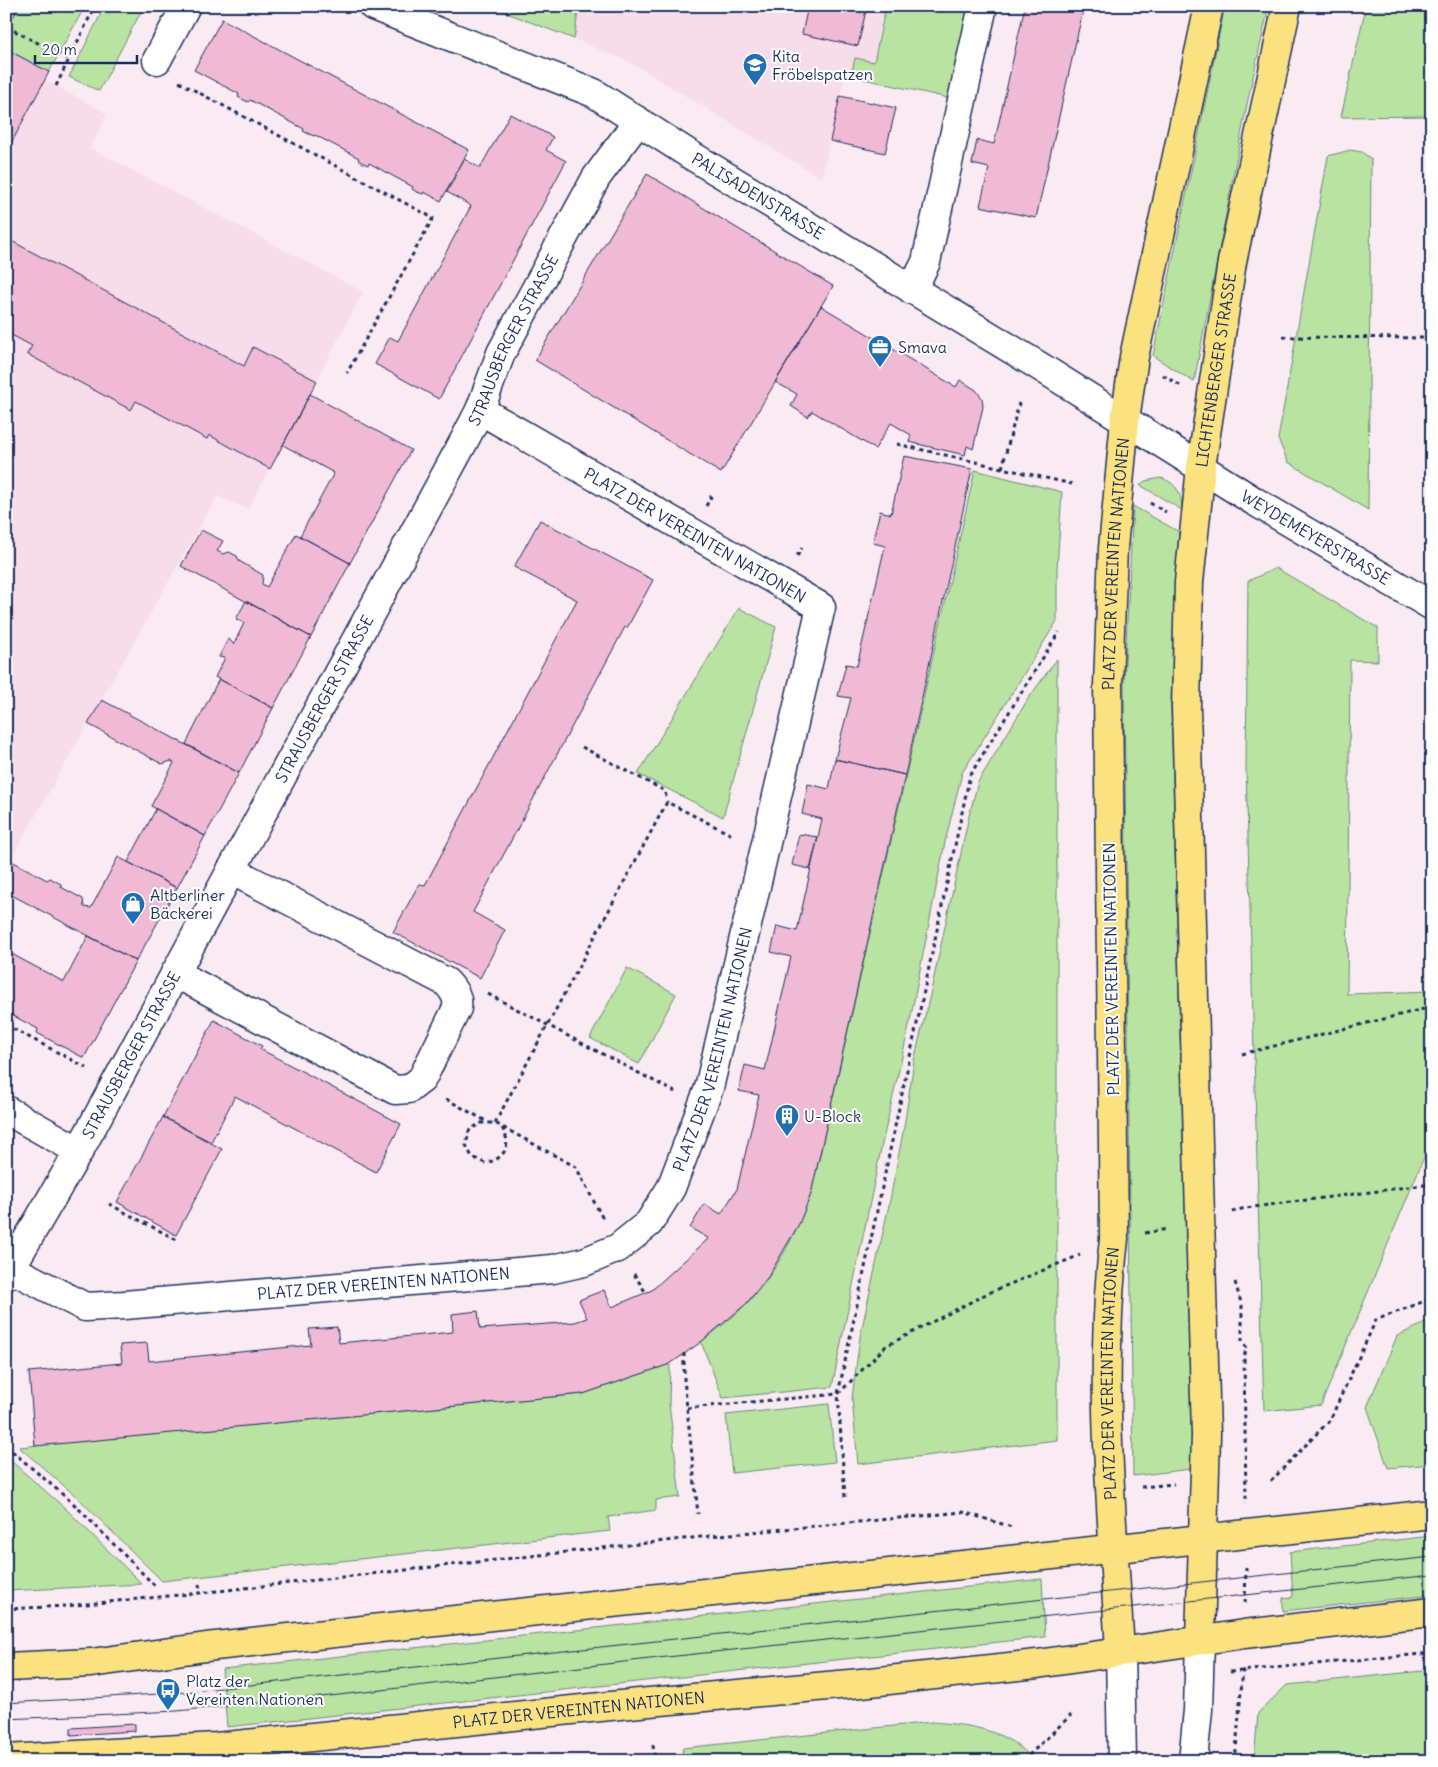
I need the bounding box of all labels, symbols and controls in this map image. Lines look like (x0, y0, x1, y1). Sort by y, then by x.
scale bar (35, 32, 138, 64)
text: 20 m (42, 40, 77, 59)
place label: Kita Fröbelspatzen (772, 46, 873, 84)
school or university icon: Kita Fröbelspatzen (742, 52, 768, 86)
street label: PALISADENSTRASSE (688, 148, 828, 243)
street label: STRAUSBERGER STRASSE (464, 251, 563, 429)
street label: LICHTENBERGER STRASSE (1191, 272, 1240, 469)
office icon: Smava (867, 334, 893, 368)
place label: Smava (898, 337, 947, 357)
street label: PLATZ DER VEREINTEN NATIONEN (1098, 437, 1133, 690)
street label: PLATZ DER VEREINTEN NATIONEN (580, 463, 810, 607)
street label: WEYDEMEYERSTRASSE (1237, 485, 1394, 589)
street label: STRAUSBERGER STRASSE (271, 612, 378, 786)
street label: PLATZ DER VEREINTEN NATIONEN (1099, 842, 1123, 1096)
place label: Altberliner Bäckerei (150, 885, 225, 923)
shop icon: Altberliner Bäckerei (120, 891, 146, 925)
street label: PLATZ DER VEREINTEN NATIONEN (668, 925, 756, 1174)
street label: STRAUSBERGER STRASSE (78, 968, 185, 1142)
building icon: U-Block (774, 1103, 800, 1137)
place label: U-Block (804, 1106, 861, 1126)
street label: PLATZ DER VEREINTEN NATIONEN (1097, 1246, 1123, 1500)
street label: PLATZ DER VEREINTEN NATIONEN (256, 1263, 511, 1304)
place label: Platz der Vereinten Nationen (186, 1671, 323, 1709)
bus stop icon: Platz der Vereinten Nationen (155, 1677, 181, 1711)
street label: PLATZ DER VEREINTEN NATIONEN (452, 1687, 706, 1732)

